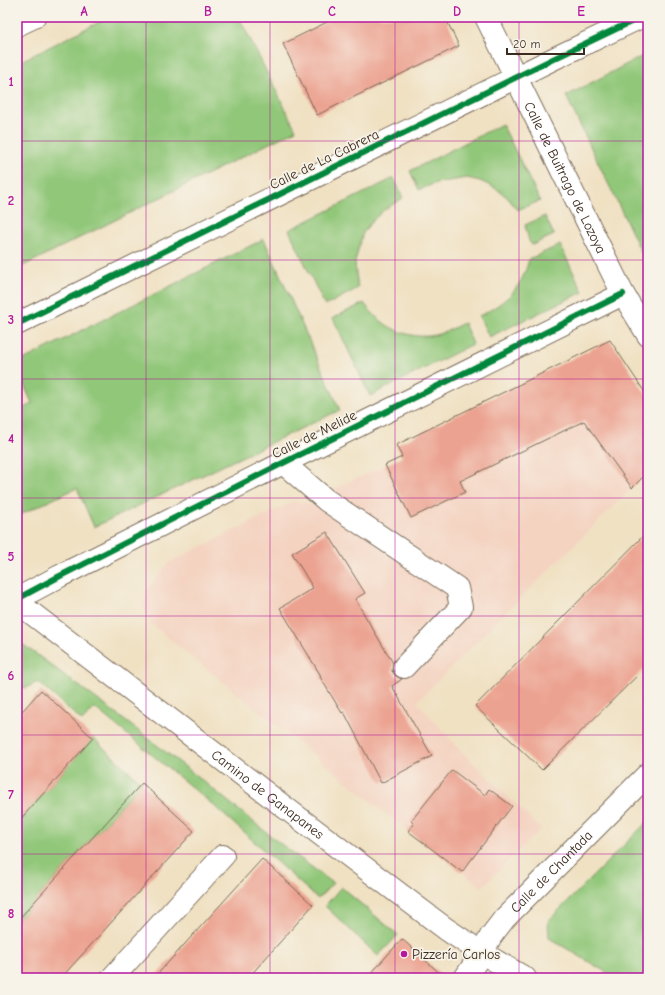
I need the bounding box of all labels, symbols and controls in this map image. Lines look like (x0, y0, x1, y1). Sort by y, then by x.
text: A (80, 4, 88, 19)
text: B (204, 4, 212, 19)
text: C (328, 4, 336, 19)
text: D (453, 4, 461, 19)
text: E (577, 4, 585, 19)
scale bar (507, 30, 584, 56)
text: 20 m (513, 37, 541, 51)
text: 1 (8, 74, 14, 89)
street label: Calle de Buitrago de Lozoya (520, 99, 610, 256)
street label: Calle de La Cabrera (267, 126, 382, 193)
text: 2 (8, 193, 14, 208)
text: 3 (8, 312, 14, 327)
street label: Calle de Melide (269, 407, 359, 462)
text: 4 (8, 431, 14, 446)
text: 5 (8, 549, 15, 564)
text: 6 (8, 668, 15, 683)
street label: Camino de Ganapanes (208, 746, 327, 843)
text: 7 (8, 787, 14, 802)
street label: Calle de Chantada (507, 827, 596, 917)
text: 8 (8, 906, 14, 921)
place label: Pizzería Carlos (412, 946, 500, 963)
marker: Pizzería Carlos (399, 949, 409, 959)

